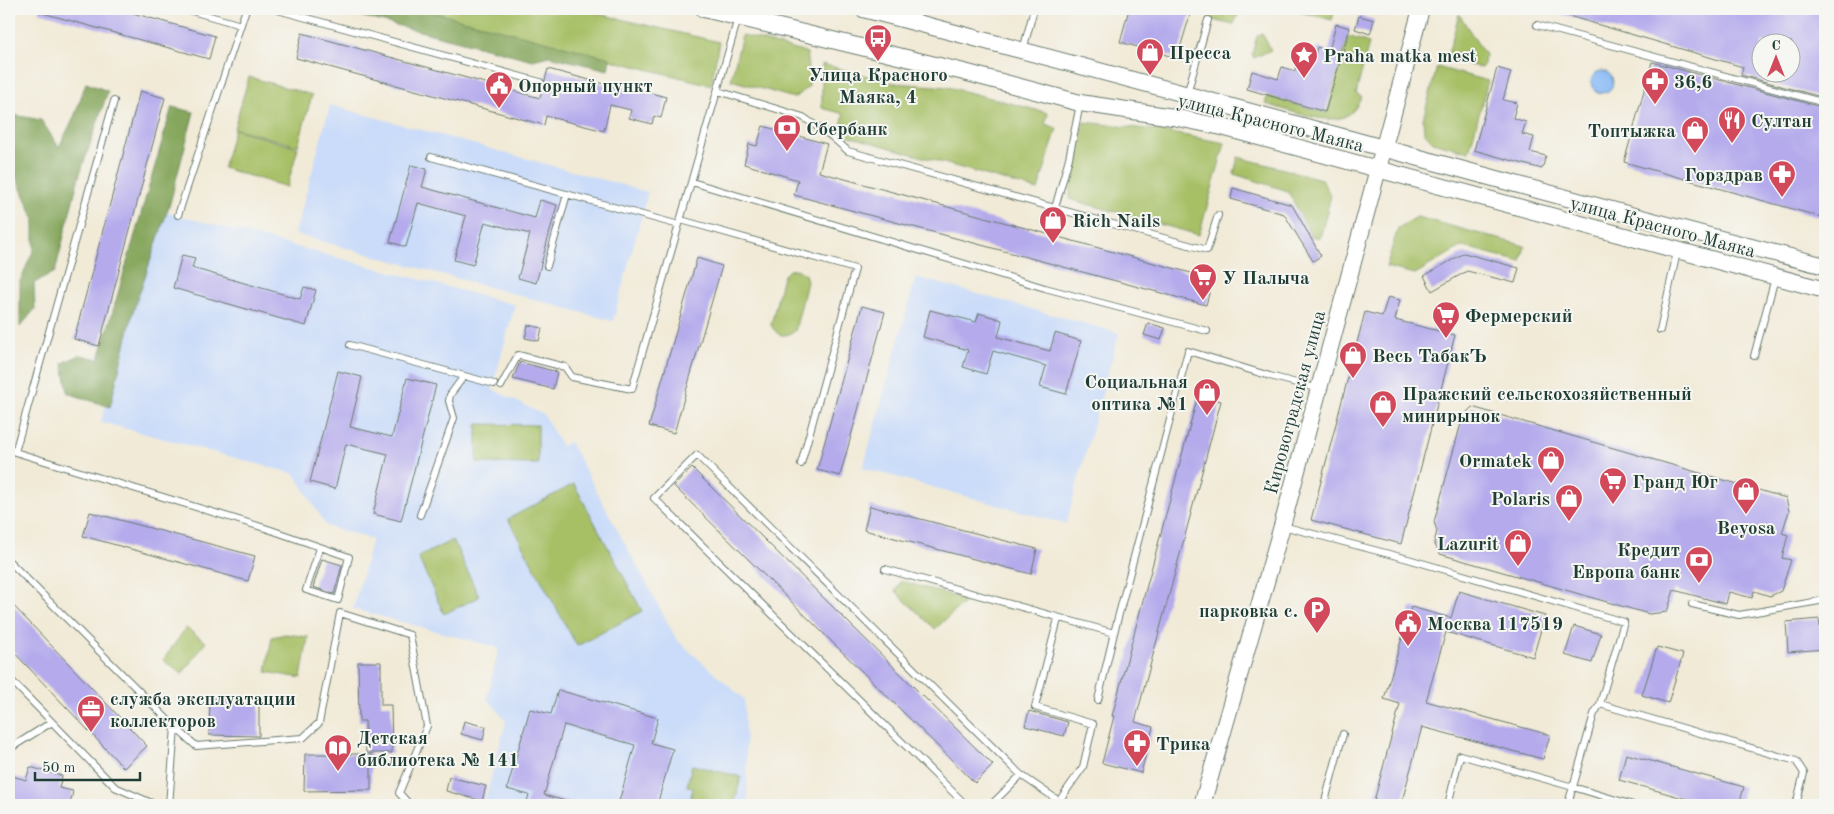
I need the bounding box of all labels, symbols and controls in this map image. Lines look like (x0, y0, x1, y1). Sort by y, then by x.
bus stop icon: Улица Красного Маяка, 4 (863, 23, 893, 62)
north arrow (1752, 32, 1802, 82)
shop icon: Пресса (1135, 37, 1165, 76)
text: С (1771, 39, 1781, 53)
place icon: Praha matka mest (1289, 40, 1319, 79)
place label: Пресса (1169, 45, 1232, 64)
place label: Praha matka mest (1323, 48, 1477, 67)
pharmacy icon: 36,6 (1640, 66, 1670, 105)
place label: Улица Красного Маяка, 4 (808, 67, 948, 108)
public building icon: Опорный пункт (484, 70, 514, 109)
place label: 36,6 (1674, 74, 1712, 93)
place label: Опорный пункт (518, 78, 653, 97)
street label: улица Красного Маяка (1175, 92, 1366, 157)
restaurant icon: Султан (1717, 105, 1747, 144)
bank icon: Сбербанк (772, 113, 802, 152)
place label: Султан (1751, 113, 1812, 132)
shop icon: Топтыжка (1680, 115, 1710, 154)
place label: Сбербанк (806, 121, 888, 140)
place label: Топтыжка (1588, 123, 1676, 142)
pharmacy icon: Горздрав (1767, 159, 1797, 198)
place label: Горздрав (1684, 167, 1763, 186)
street label: улица Красного Маяка (1568, 194, 1758, 262)
shop icon: Rich Nails (1038, 205, 1068, 244)
place label: Rich Nails (1072, 213, 1160, 232)
supermarket icon: У Палыча (1188, 262, 1218, 301)
place label: У Палыча (1222, 270, 1310, 289)
supermarket icon: Фермерский (1431, 300, 1461, 339)
street label: Кировоградская улица (1263, 308, 1330, 497)
place label: Фермерский (1465, 308, 1573, 327)
shop icon: Весь ТабакЪ (1338, 340, 1368, 379)
place label: Весь ТабакЪ (1372, 348, 1487, 367)
place label: Социальная оптика №1 (1085, 374, 1188, 415)
shop icon: Социальная оптика №1 (1192, 377, 1222, 416)
place label: Пражский сельскохозяйственный минирынок (1402, 386, 1692, 427)
shop icon: Пражский сельскохозяйственный минирынок (1368, 389, 1398, 428)
shop icon: Ormatek (1536, 445, 1566, 484)
place label: Ormatek (1459, 453, 1532, 472)
supermarket icon: Гранд Юг (1598, 466, 1628, 505)
place label: Гранд Юг (1632, 474, 1718, 493)
shop icon: Beyosa (1731, 476, 1761, 515)
shop icon: Polaris (1554, 483, 1584, 522)
place label: Polaris (1491, 491, 1550, 510)
place label: Beyosa (1717, 520, 1776, 539)
shop icon: Lazurit (1503, 528, 1533, 567)
place label: Lazurit (1437, 536, 1499, 555)
place label: Кредит Европа банк (1572, 542, 1680, 583)
bank icon: Кредит Европа банк (1684, 545, 1714, 584)
parking icon: парковка с. (1302, 595, 1332, 634)
place label: парковка с. (1199, 603, 1298, 622)
public building icon: Москва 117519 (1393, 608, 1423, 647)
place label: Москва 117519 (1427, 616, 1563, 635)
place label: служба эксплуатации коллекторов (110, 691, 296, 732)
office icon: служба эксплуатации коллекторов (76, 694, 106, 733)
pharmacy icon: Трика (1122, 728, 1152, 767)
place label: Детская библиотека № 141 (357, 730, 519, 771)
library icon: Детская библиотека № 141 (323, 733, 353, 772)
place label: Трика (1156, 736, 1211, 755)
scale bar (35, 749, 140, 781)
text: 50 m (42, 761, 76, 776)

